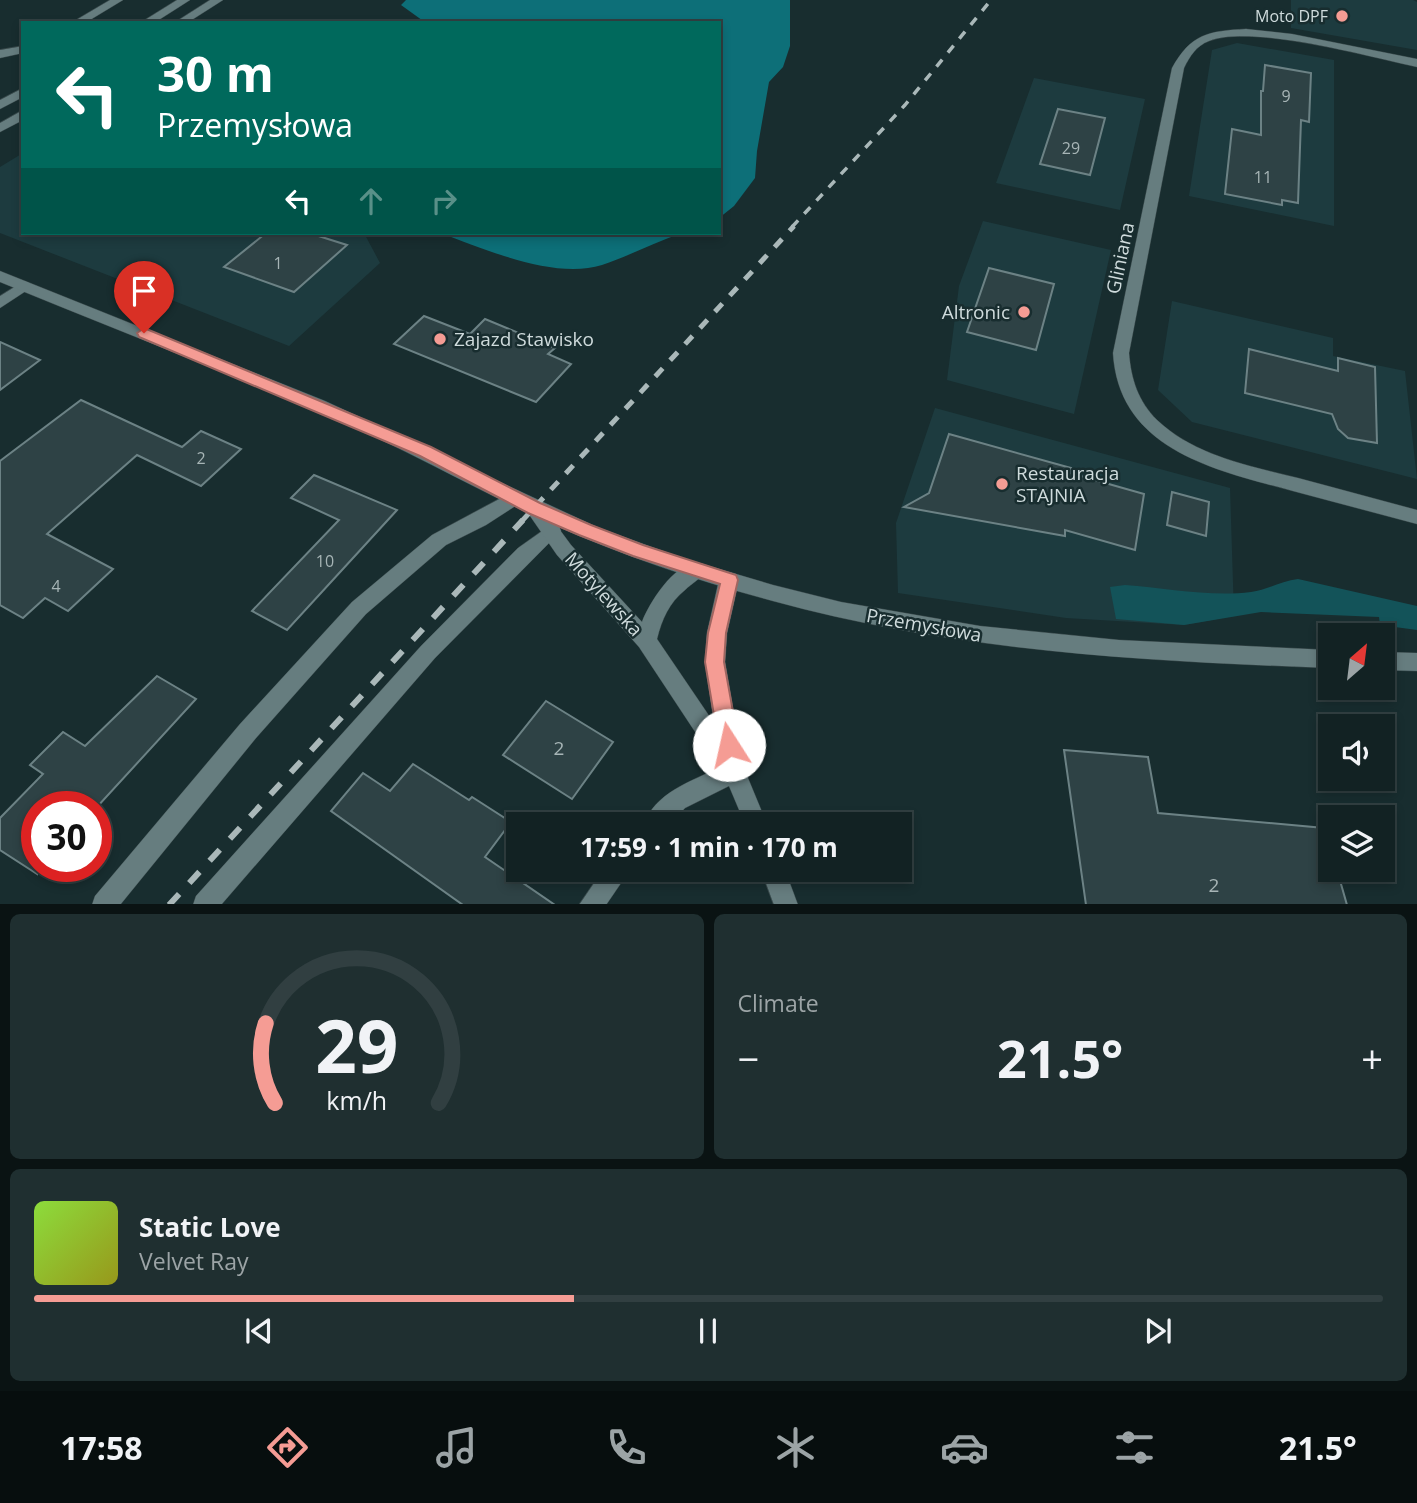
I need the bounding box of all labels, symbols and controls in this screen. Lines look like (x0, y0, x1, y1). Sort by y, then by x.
place label: Moto DPF (1255, 5, 1328, 27)
marker: Moto DPF (1334, 8, 1350, 24)
text: 30 m (157, 40, 274, 106)
icon: left (42, 49, 133, 140)
house number: 9 (1281, 85, 1291, 107)
text: Przemysłowa (157, 103, 353, 146)
house number: 29 (1062, 137, 1080, 159)
house number: 11 (1254, 166, 1272, 188)
icon: left (279, 182, 317, 220)
icon: ahead (352, 182, 390, 220)
icon: right (425, 182, 463, 220)
street label: Gliniana (1100, 220, 1140, 296)
house number: 1 (273, 252, 283, 274)
pin (114, 261, 174, 333)
icon: arrive (125, 272, 163, 310)
place label: Altronic (942, 299, 1010, 325)
marker: Altronic (1016, 304, 1032, 320)
place label: Zajazd Stawisko (454, 326, 594, 352)
marker: Zajazd Stawisko (432, 331, 448, 347)
house number: 2 (196, 447, 206, 469)
place label: Restauracja STAJNIA (1016, 460, 1119, 508)
marker: Restauracja STAJNIA (994, 476, 1010, 492)
street label: Motylewska (559, 546, 649, 642)
house number: 10 (316, 550, 334, 572)
house number: 4 (51, 575, 61, 597)
street label: Przemysłowa (864, 602, 984, 648)
north arrow (1318, 623, 1395, 700)
map controls (1318, 623, 1395, 882)
position arrow (692, 708, 766, 782)
button: sound (1318, 714, 1395, 791)
house number: 2 (554, 735, 564, 761)
speed limit sign: 30 (21, 791, 112, 882)
button: layers (1318, 805, 1395, 882)
text: 17:59 · 1 min · 170 m (580, 829, 838, 865)
house number: 2 (1209, 872, 1219, 898)
text: Climate (738, 987, 819, 1019)
text: 29 (315, 995, 398, 1094)
text: 21.5° (997, 1022, 1123, 1093)
text: − (738, 1032, 759, 1084)
text: + (1361, 1032, 1383, 1084)
text: km/h (326, 1082, 387, 1116)
text: Static Love (139, 1209, 281, 1245)
text: Velvet Ray (139, 1245, 249, 1277)
icon: previous (240, 1312, 278, 1350)
icon: pause (689, 1312, 727, 1350)
icon: next (1139, 1312, 1177, 1350)
icon: directions (263, 1423, 312, 1472)
icon: music (432, 1423, 481, 1472)
icon: phone (602, 1423, 651, 1472)
icon: climate (771, 1423, 820, 1472)
icon: car (940, 1423, 989, 1472)
icon: filters (1110, 1423, 1159, 1472)
text: 17:58 (60, 1426, 142, 1469)
text: 21.5° (1279, 1426, 1357, 1469)

